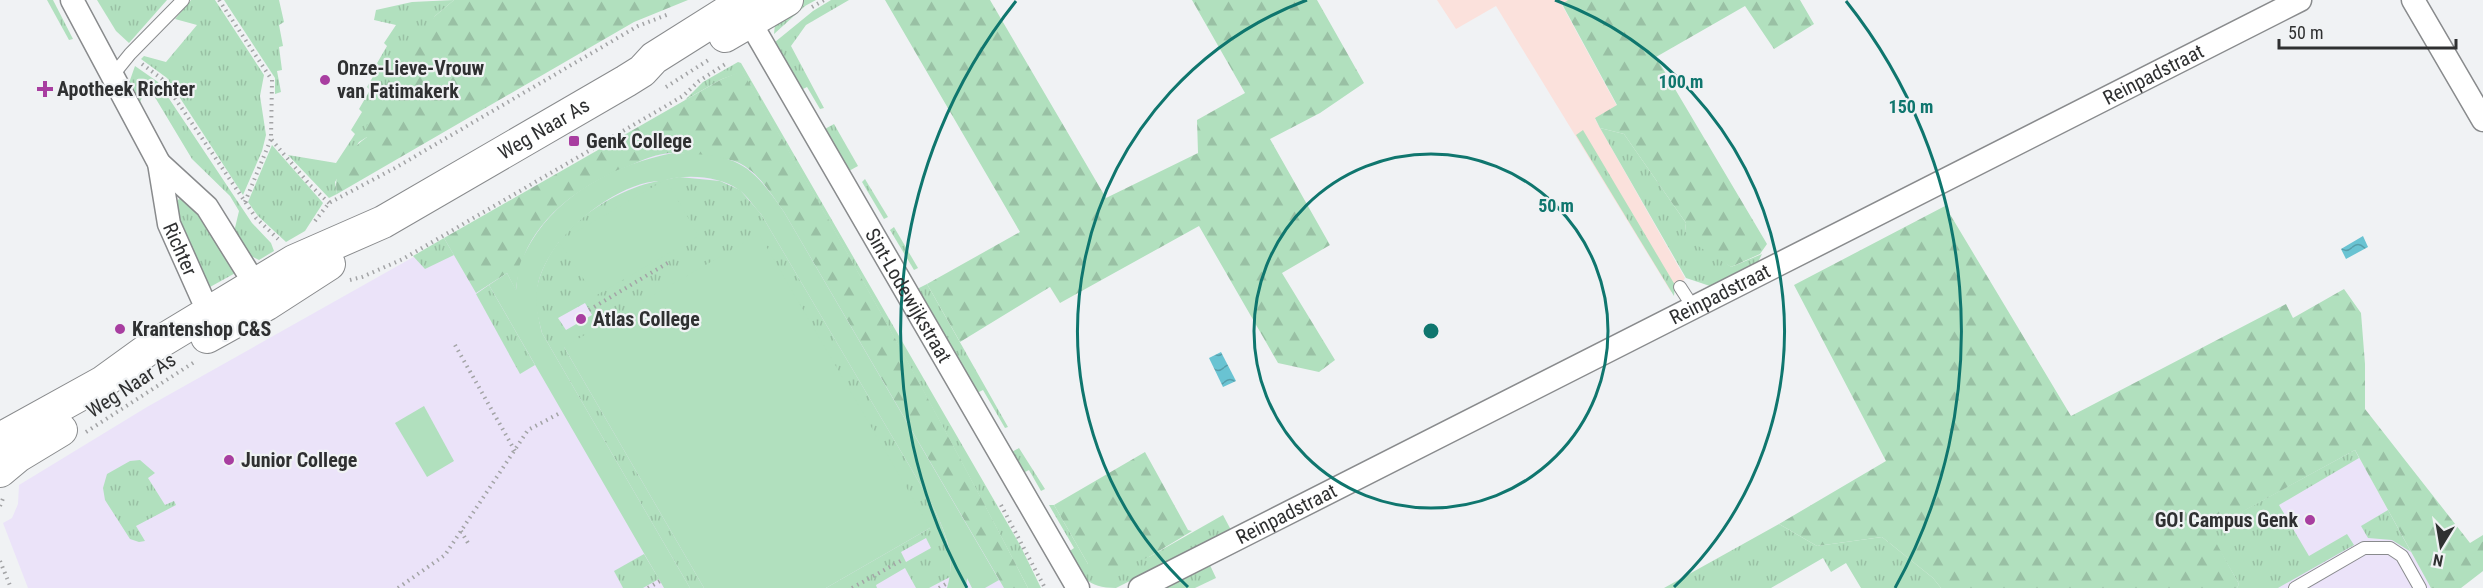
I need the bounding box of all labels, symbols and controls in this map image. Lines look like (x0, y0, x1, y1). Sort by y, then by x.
scale bar (2279, 12, 2456, 50)
text: 50 m (2288, 22, 2323, 43)
street label: Reinpadstraat (2099, 39, 2208, 110)
place label: Onze-Lieve-Vrouw van Fatimakerk (337, 56, 485, 103)
text: 100 m (1659, 71, 1703, 92)
marker: Onze-Lieve-Vrouw van Fatimakerk (318, 73, 332, 87)
place label: Apotheek Richter (57, 77, 195, 101)
marker: Apotheek Richter (38, 82, 52, 96)
street label: Weg Naar As (494, 93, 594, 165)
text: 150 m (1889, 96, 1933, 117)
place label: Genk College (586, 129, 692, 153)
marker: Genk College (567, 134, 581, 148)
text: 50 m (1538, 195, 1574, 216)
street label: Richter (158, 219, 202, 279)
street label: Sint-Lodewijkstraat (860, 224, 957, 367)
street label: Reinpadstraat (1665, 259, 1774, 330)
place label: Atlas College (593, 307, 700, 331)
marker: Atlas College (574, 312, 588, 326)
place label: Krantenshop C&S (132, 317, 272, 341)
centre of rings (1421, 321, 1441, 341)
marker: Krantenshop C&S (113, 322, 127, 336)
street label: Weg Naar As (82, 347, 180, 423)
place label: Junior College (241, 448, 357, 472)
marker: Junior College (222, 453, 236, 467)
street label: Reinpadstraat (1232, 478, 1341, 549)
place label: GO! Campus Genk (2155, 508, 2298, 532)
marker: GO! Campus Genk (2303, 513, 2317, 527)
north arrow (2411, 516, 2471, 576)
text: N (2432, 550, 2445, 570)

